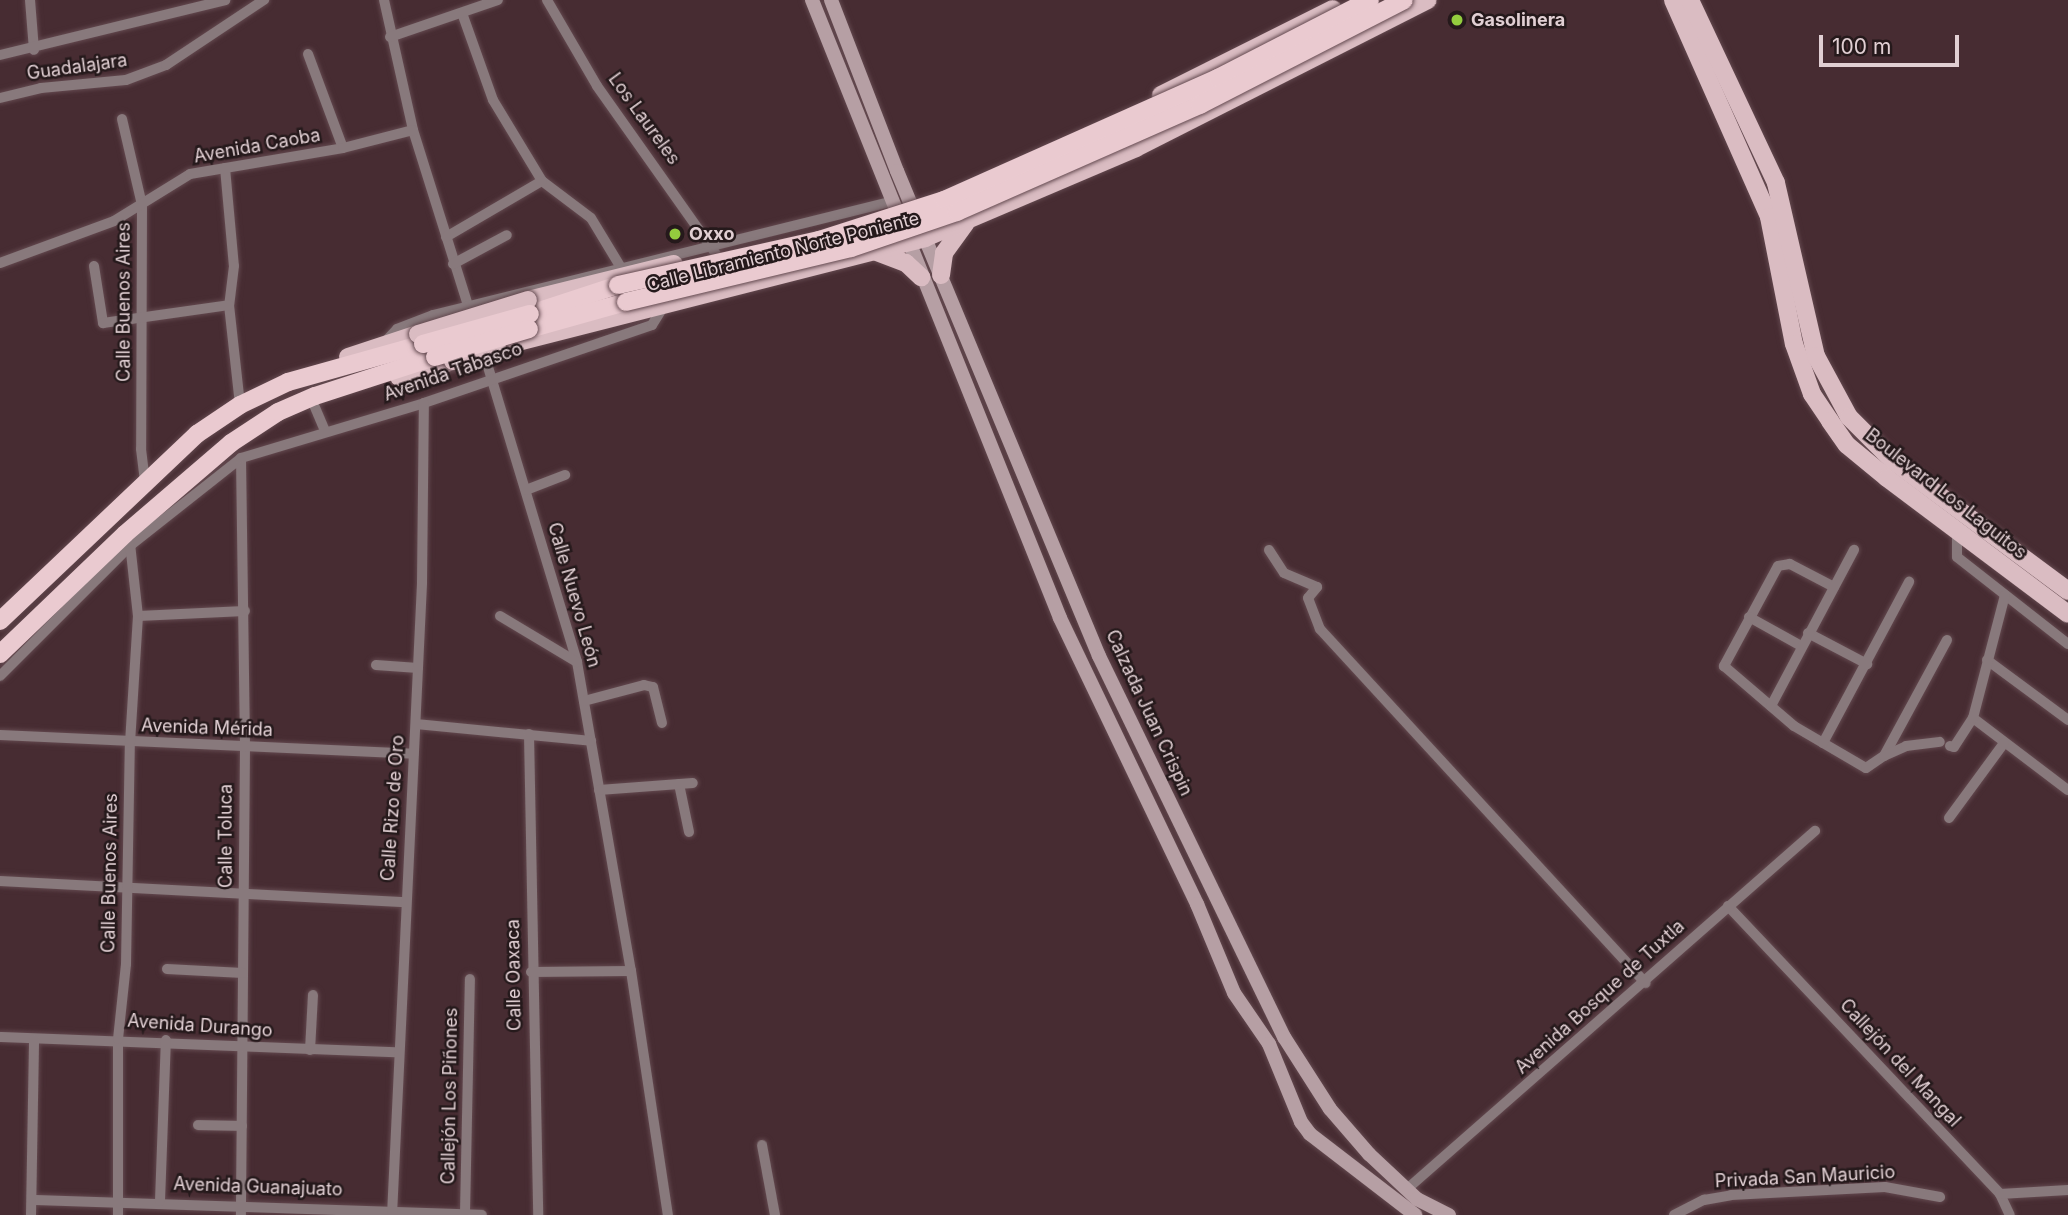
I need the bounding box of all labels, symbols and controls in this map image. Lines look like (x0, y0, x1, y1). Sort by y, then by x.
place label: Gasolinera (1471, 9, 1565, 31)
marker: Gasolinera (1449, 12, 1465, 28)
scale bar (1823, 21, 1963, 65)
text: 100 m (1832, 34, 1891, 59)
street label: Guadalajara (25, 49, 129, 85)
street label: Los Laureles (604, 69, 684, 169)
street label: Avenida Caoba (192, 124, 322, 168)
street label: Calle Libramiento Norte Poniente (645, 208, 921, 296)
street label: Calle Buenos Aires (113, 222, 135, 382)
place label: Oxxo (689, 223, 734, 245)
marker: Oxxo (667, 226, 683, 242)
street label: Avenida Tabasco (381, 338, 525, 406)
street label: Boulevard Los Laguitos (1861, 424, 2031, 564)
street label: Calle Nuevo León (543, 520, 605, 670)
street label: Calzada Juan Crispin (1101, 627, 1197, 799)
street label: Avenida Mérida (141, 715, 273, 741)
street label: Calle Rizo de Oro (377, 734, 409, 882)
street label: Calle Toluca (215, 784, 237, 888)
street label: Calle Buenos Aires (98, 793, 122, 953)
street label: Avenida Bosque de Tuxtla (1511, 915, 1689, 1079)
street label: Calle Oaxaca (502, 919, 526, 1031)
street label: Callejón del Mangal (1835, 995, 1965, 1131)
street label: Callejón Los Piñones (438, 1007, 462, 1185)
street label: Avenida Durango (127, 1010, 273, 1042)
street label: Privada San Mauricio (1714, 1161, 1896, 1193)
street label: Avenida Guanajuato (173, 1173, 343, 1201)

